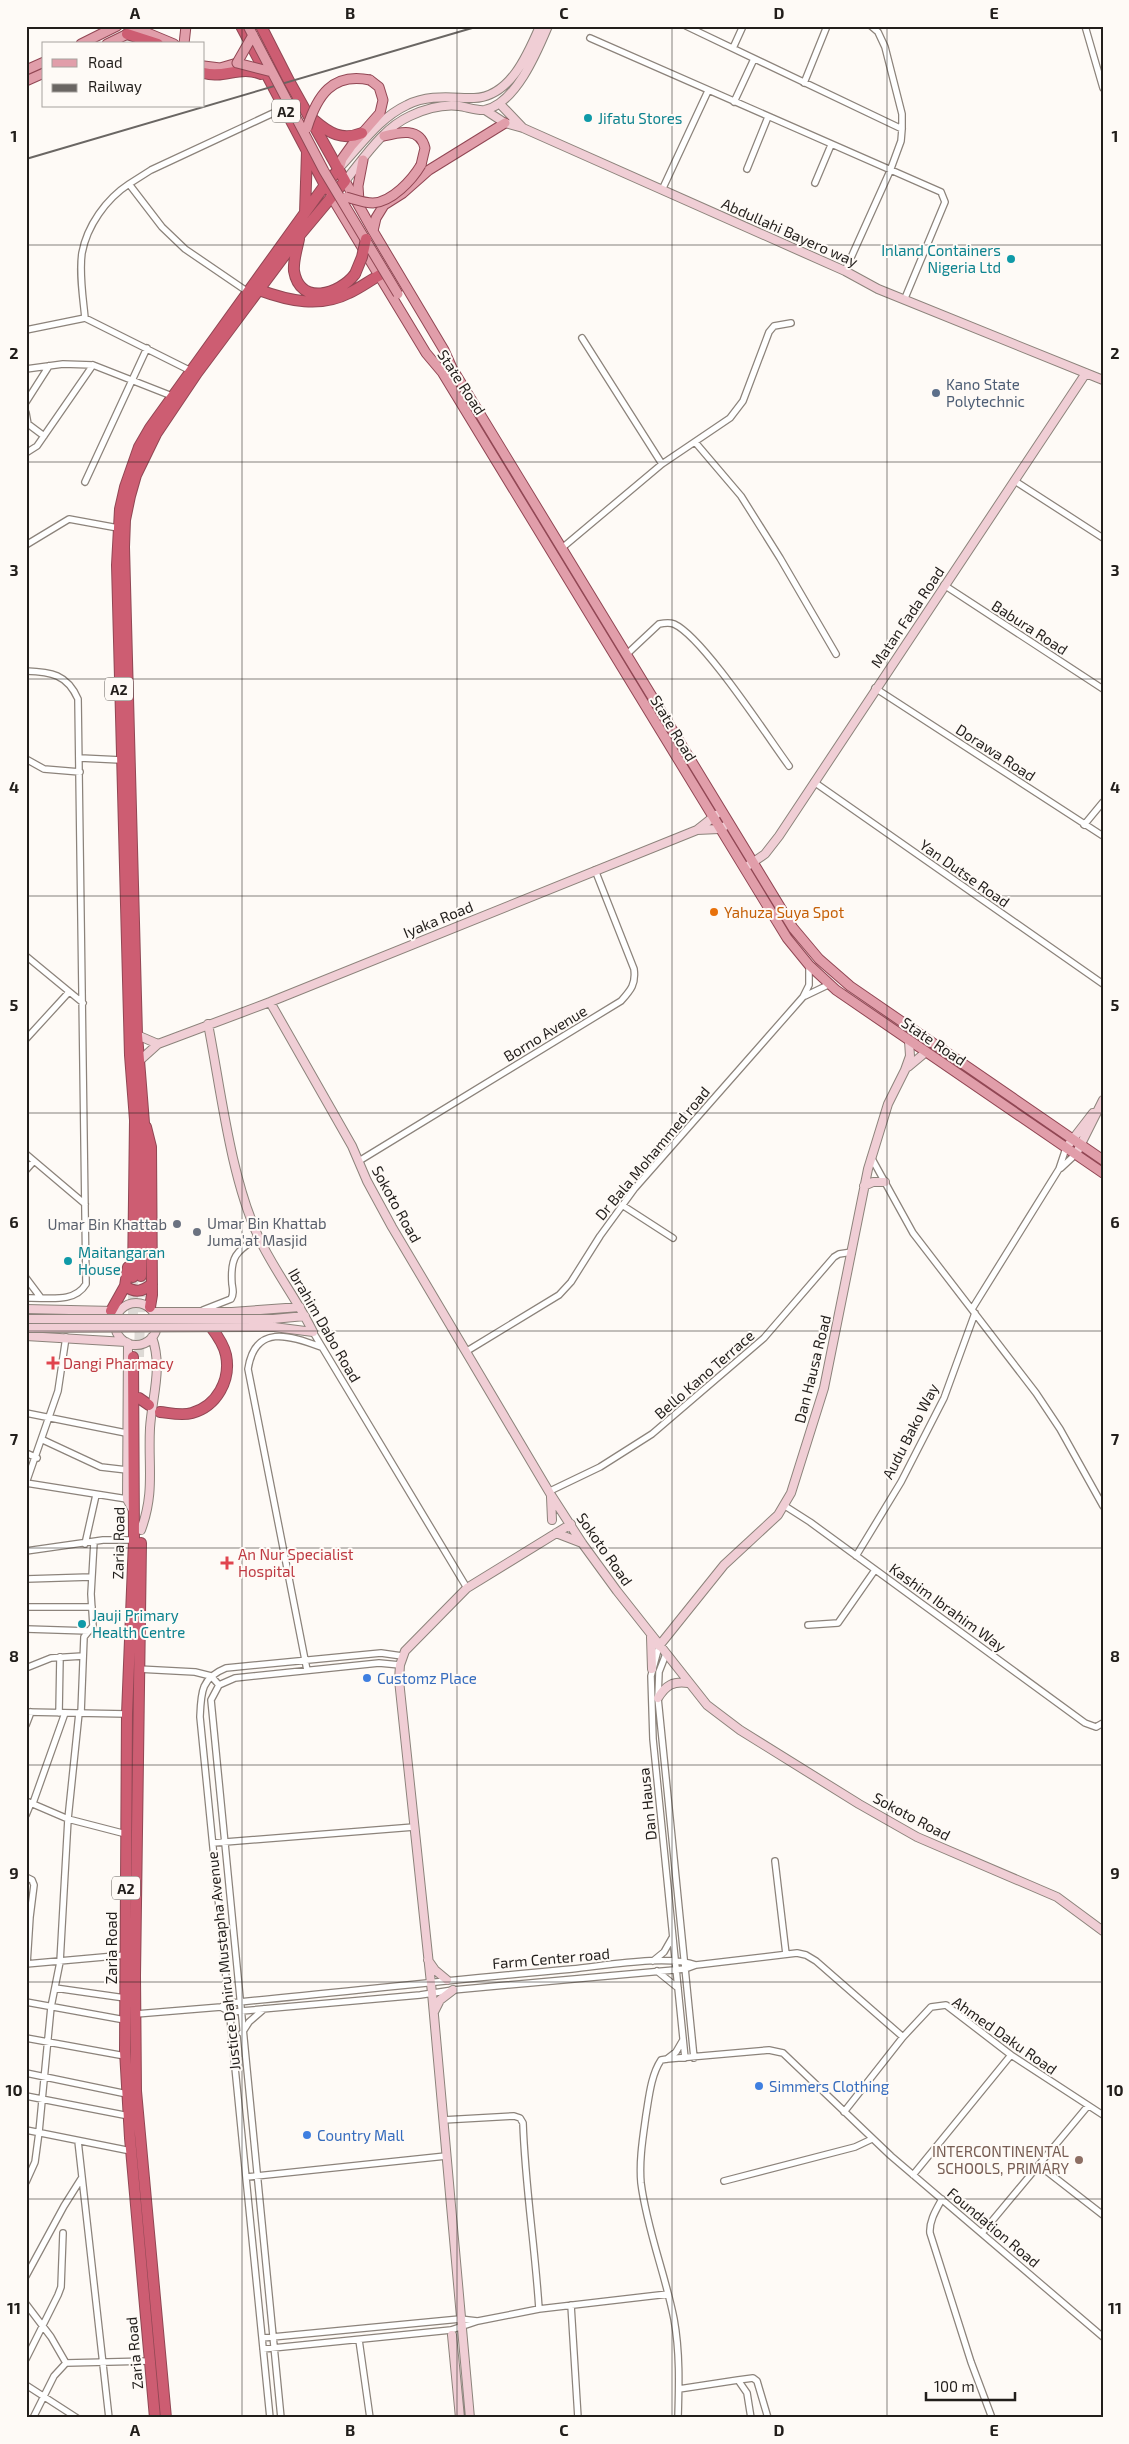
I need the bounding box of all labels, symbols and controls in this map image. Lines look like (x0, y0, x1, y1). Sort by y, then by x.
text: A (130, 3, 141, 22)
text: B (345, 3, 355, 22)
text: C (559, 3, 569, 22)
text: D (774, 3, 785, 22)
text: E (989, 3, 999, 22)
legend (42, 42, 205, 108)
text: Road (88, 53, 123, 71)
text: Railway (88, 77, 142, 95)
road number: A2 (272, 100, 300, 122)
place label: Jifatu Stores (598, 109, 682, 127)
marker: Jifatu Stores (582, 112, 594, 124)
text: 1 (11, 126, 17, 145)
text: 1 (1112, 126, 1118, 145)
street label: Abdullahi Bayero way (719, 194, 861, 270)
place label: Inland Containers Nigeria Ltd (881, 241, 1001, 276)
marker: Inland Containers Nigeria Ltd (1005, 253, 1017, 265)
text: 2 (9, 343, 19, 362)
text: 2 (1110, 343, 1120, 362)
street label: State Road (434, 346, 490, 418)
place label: Kano State Polytechnic (946, 375, 1025, 410)
marker: Kano State Polytechnic (930, 387, 942, 399)
text: 3 (9, 560, 19, 579)
text: 3 (1110, 560, 1120, 579)
street label: Matan Fada Road (867, 563, 947, 671)
street label: Babura Road (989, 596, 1071, 658)
road number: A2 (105, 678, 133, 701)
street label: State Road (647, 692, 701, 764)
street label: Dorawa Road (953, 720, 1039, 784)
text: 4 (9, 777, 19, 796)
text: 4 (1110, 777, 1120, 796)
street label: Yan Dutse Road (917, 835, 1013, 911)
street label: Iyaka Road (400, 897, 476, 941)
place label: Yahuza Suya Spot (724, 903, 844, 921)
marker: Yahuza Suya Spot (708, 906, 720, 918)
text: 5 (10, 995, 19, 1014)
text: 5 (1111, 995, 1120, 1014)
street label: Borno Avenue (500, 1001, 590, 1065)
street label: State Road (898, 1013, 970, 1069)
street label: Dr Bala Mohammed road (591, 1083, 713, 1223)
street label: Sokoto Road (369, 1162, 425, 1246)
text: 6 (9, 1212, 19, 1231)
text: 6 (1110, 1212, 1120, 1231)
place label: Umar Bin Khattab Juma'at Masjid (207, 1214, 327, 1250)
place label: Umar Bin Khattab (47, 1215, 167, 1233)
marker: Umar Bin Khattab (171, 1218, 183, 1230)
marker: Umar Bin Khattab Juma'at Masjid (191, 1226, 203, 1238)
place label: Maitangaran House (78, 1243, 165, 1278)
marker: Maitangaran House (62, 1255, 74, 1267)
street label: Ibrahim Dabo Road (285, 1265, 365, 1385)
street label: Dan Hausa Road (790, 1313, 834, 1425)
street label: Bello Kano Terrace (651, 1326, 757, 1422)
place label: Dangi Pharmacy (63, 1354, 174, 1372)
marker: Dangi Pharmacy (47, 1357, 59, 1369)
street label: Audu Bako Way (878, 1380, 942, 1482)
text: 7 (10, 1429, 19, 1448)
text: 7 (1111, 1429, 1120, 1448)
street label: Zaria Road (108, 1507, 128, 1579)
street label: Sokoto Road (573, 1509, 637, 1589)
place label: An Nur Specialist Hospital (238, 1545, 354, 1580)
marker: An Nur Specialist Hospital (220, 1556, 234, 1570)
street label: Kashim Ibrahim Way (886, 1559, 1010, 1655)
place label: Jauji Primary Health Centre (92, 1606, 185, 1641)
marker: Jauji Primary Health Centre (76, 1618, 88, 1630)
text: 8 (9, 1646, 19, 1665)
text: 8 (1110, 1646, 1120, 1665)
place label: Customz Place (377, 1669, 477, 1687)
marker: Customz Place (361, 1672, 373, 1684)
street label: Dan Hausa (634, 1767, 660, 1841)
street label: Sokoto Road (870, 1788, 954, 1844)
street label: Justice Dahiru Mustapha Avenue (203, 1851, 243, 2071)
text: 9 (9, 1863, 19, 1882)
text: 9 (1110, 1863, 1120, 1882)
road number: A2 (112, 1876, 140, 1900)
street label: Zaria Road (102, 1912, 120, 1984)
street label: Farm Center road (492, 1944, 610, 1972)
street label: Ahmed Daku Road (949, 1992, 1061, 2078)
place label: Simmers Clothing (769, 2077, 890, 2095)
text: 10 (5, 2080, 23, 2099)
marker: Simmers Clothing (753, 2080, 765, 2092)
text: 10 (1106, 2080, 1124, 2099)
place label: Country Mall (317, 2126, 405, 2144)
marker: Country Mall (301, 2129, 313, 2141)
place label: INTERCONTINENTAL SCHOOLS, PRIMARY (932, 2142, 1069, 2177)
marker: INTERCONTINENTAL SCHOOLS, PRIMARY (1073, 2154, 1085, 2166)
street label: Foundation Road (944, 2183, 1044, 2271)
text: 11 (7, 2298, 21, 2317)
text: 11 (1108, 2298, 1122, 2317)
street label: Zaria Road (122, 2316, 146, 2390)
scale bar (926, 2369, 1015, 2401)
text: 100 m (934, 2377, 975, 2395)
text: A (130, 2420, 141, 2439)
text: B (345, 2420, 355, 2439)
text: C (559, 2420, 569, 2439)
text: D (774, 2420, 785, 2439)
text: E (989, 2420, 999, 2439)

